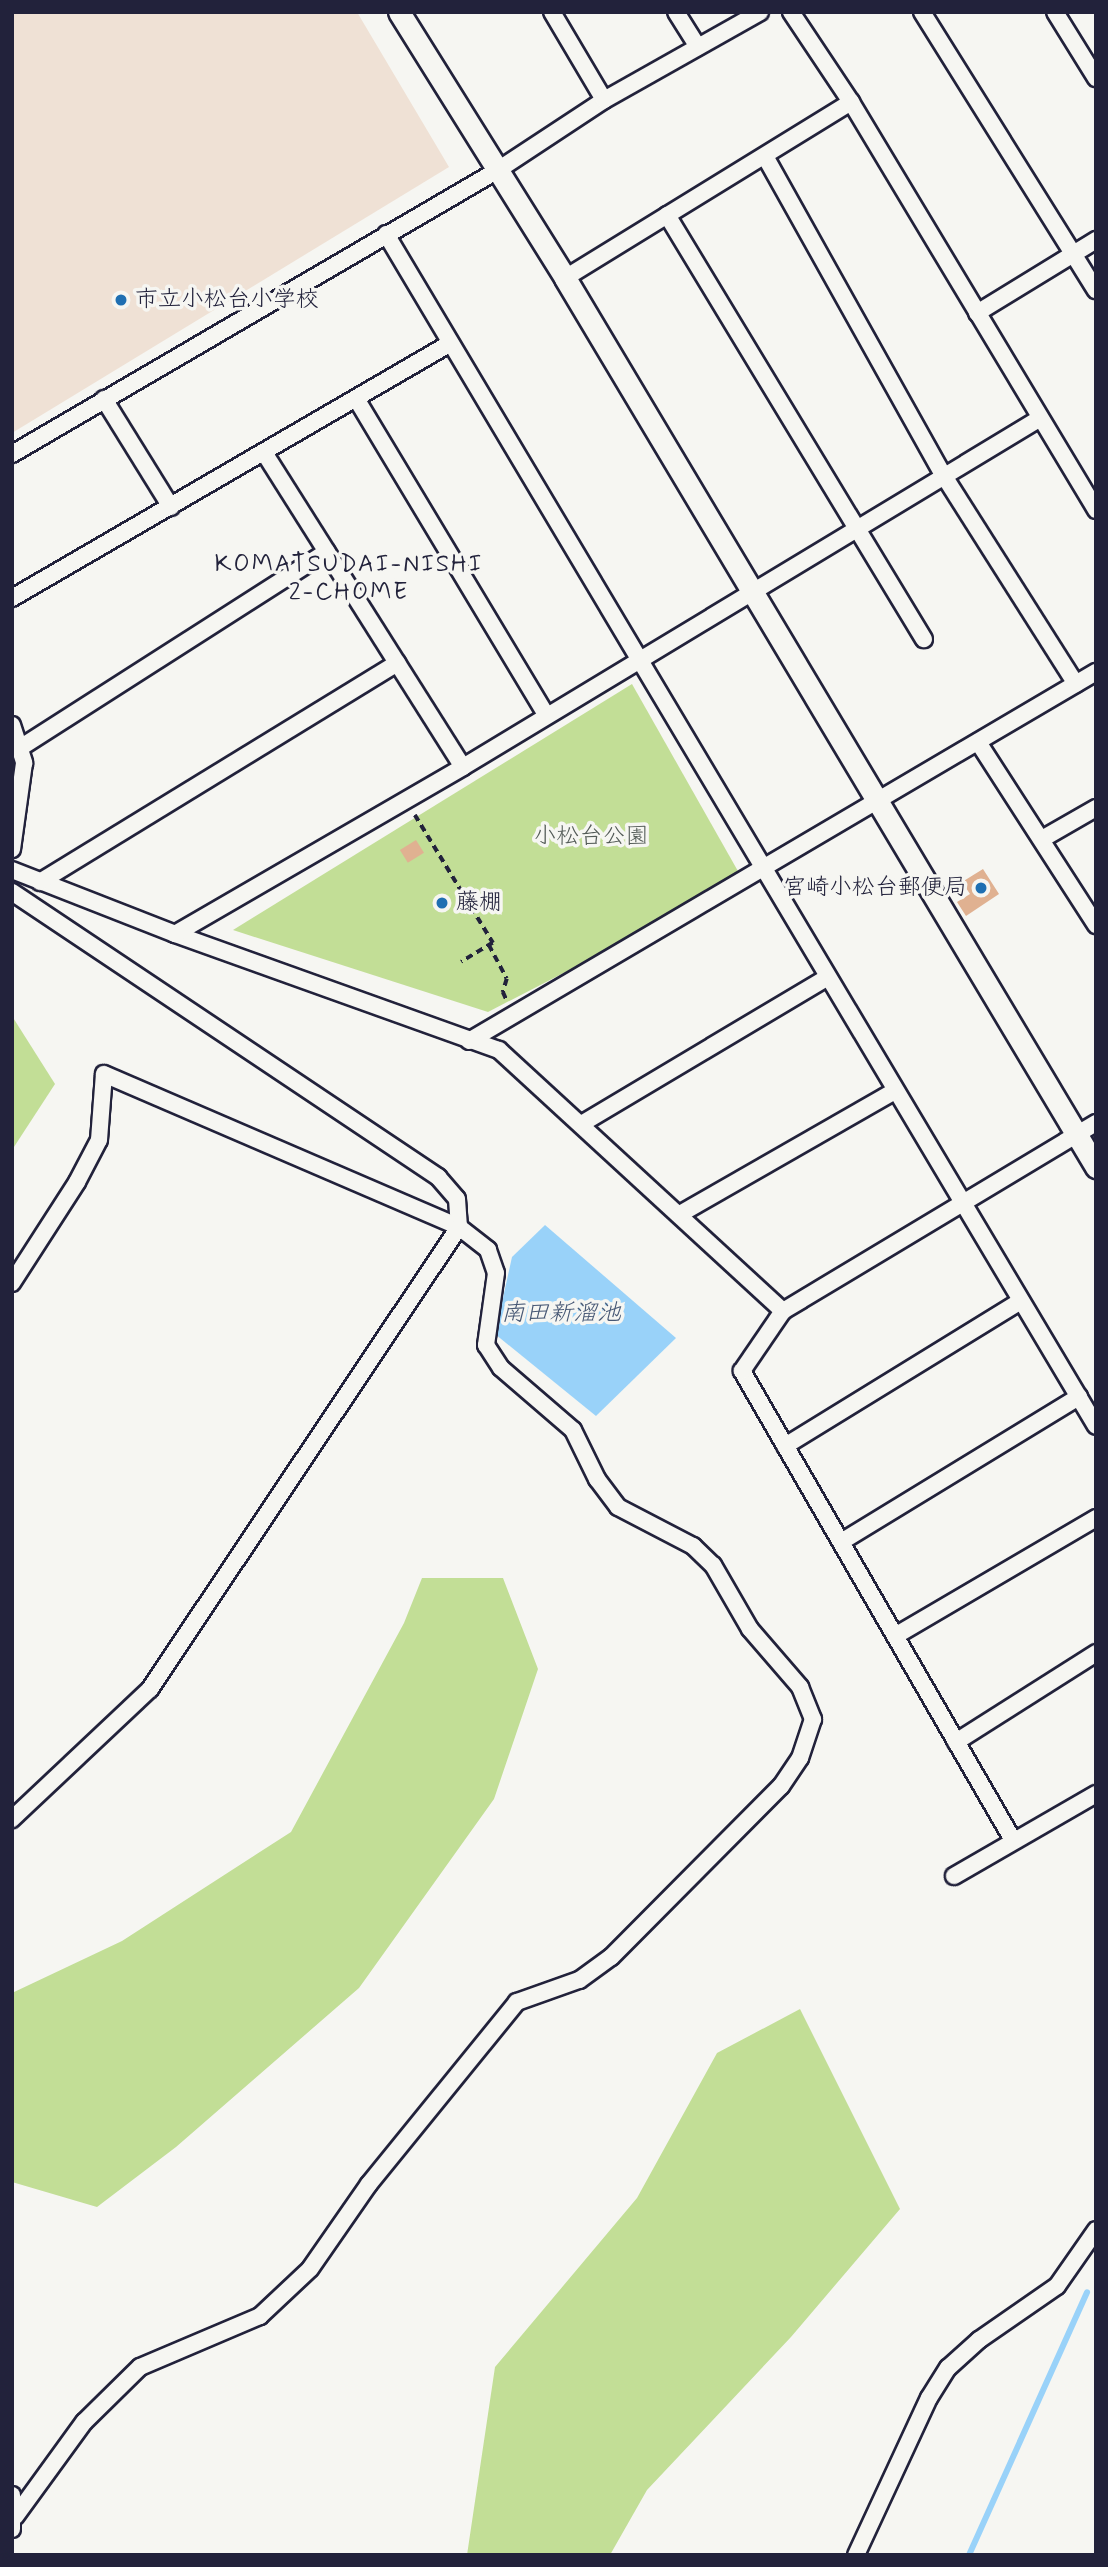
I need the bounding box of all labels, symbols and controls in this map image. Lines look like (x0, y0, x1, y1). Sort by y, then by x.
place label: 市立小松台小学校 (135, 286, 319, 314)
marker: 市立小松台小学校 (113, 292, 129, 308)
district label: KOMATSUDAI-NISHI 2-CHOME (215, 551, 483, 607)
park label: 小松台公園 (534, 823, 648, 851)
place label: 宮崎小松台郵便局 (783, 874, 967, 902)
marker: 宮崎小松台郵便局 (973, 880, 989, 896)
place label: 藤棚 (456, 889, 502, 917)
marker: 藤棚 (434, 895, 450, 911)
water label: 南田新溜池 (501, 1300, 621, 1328)

